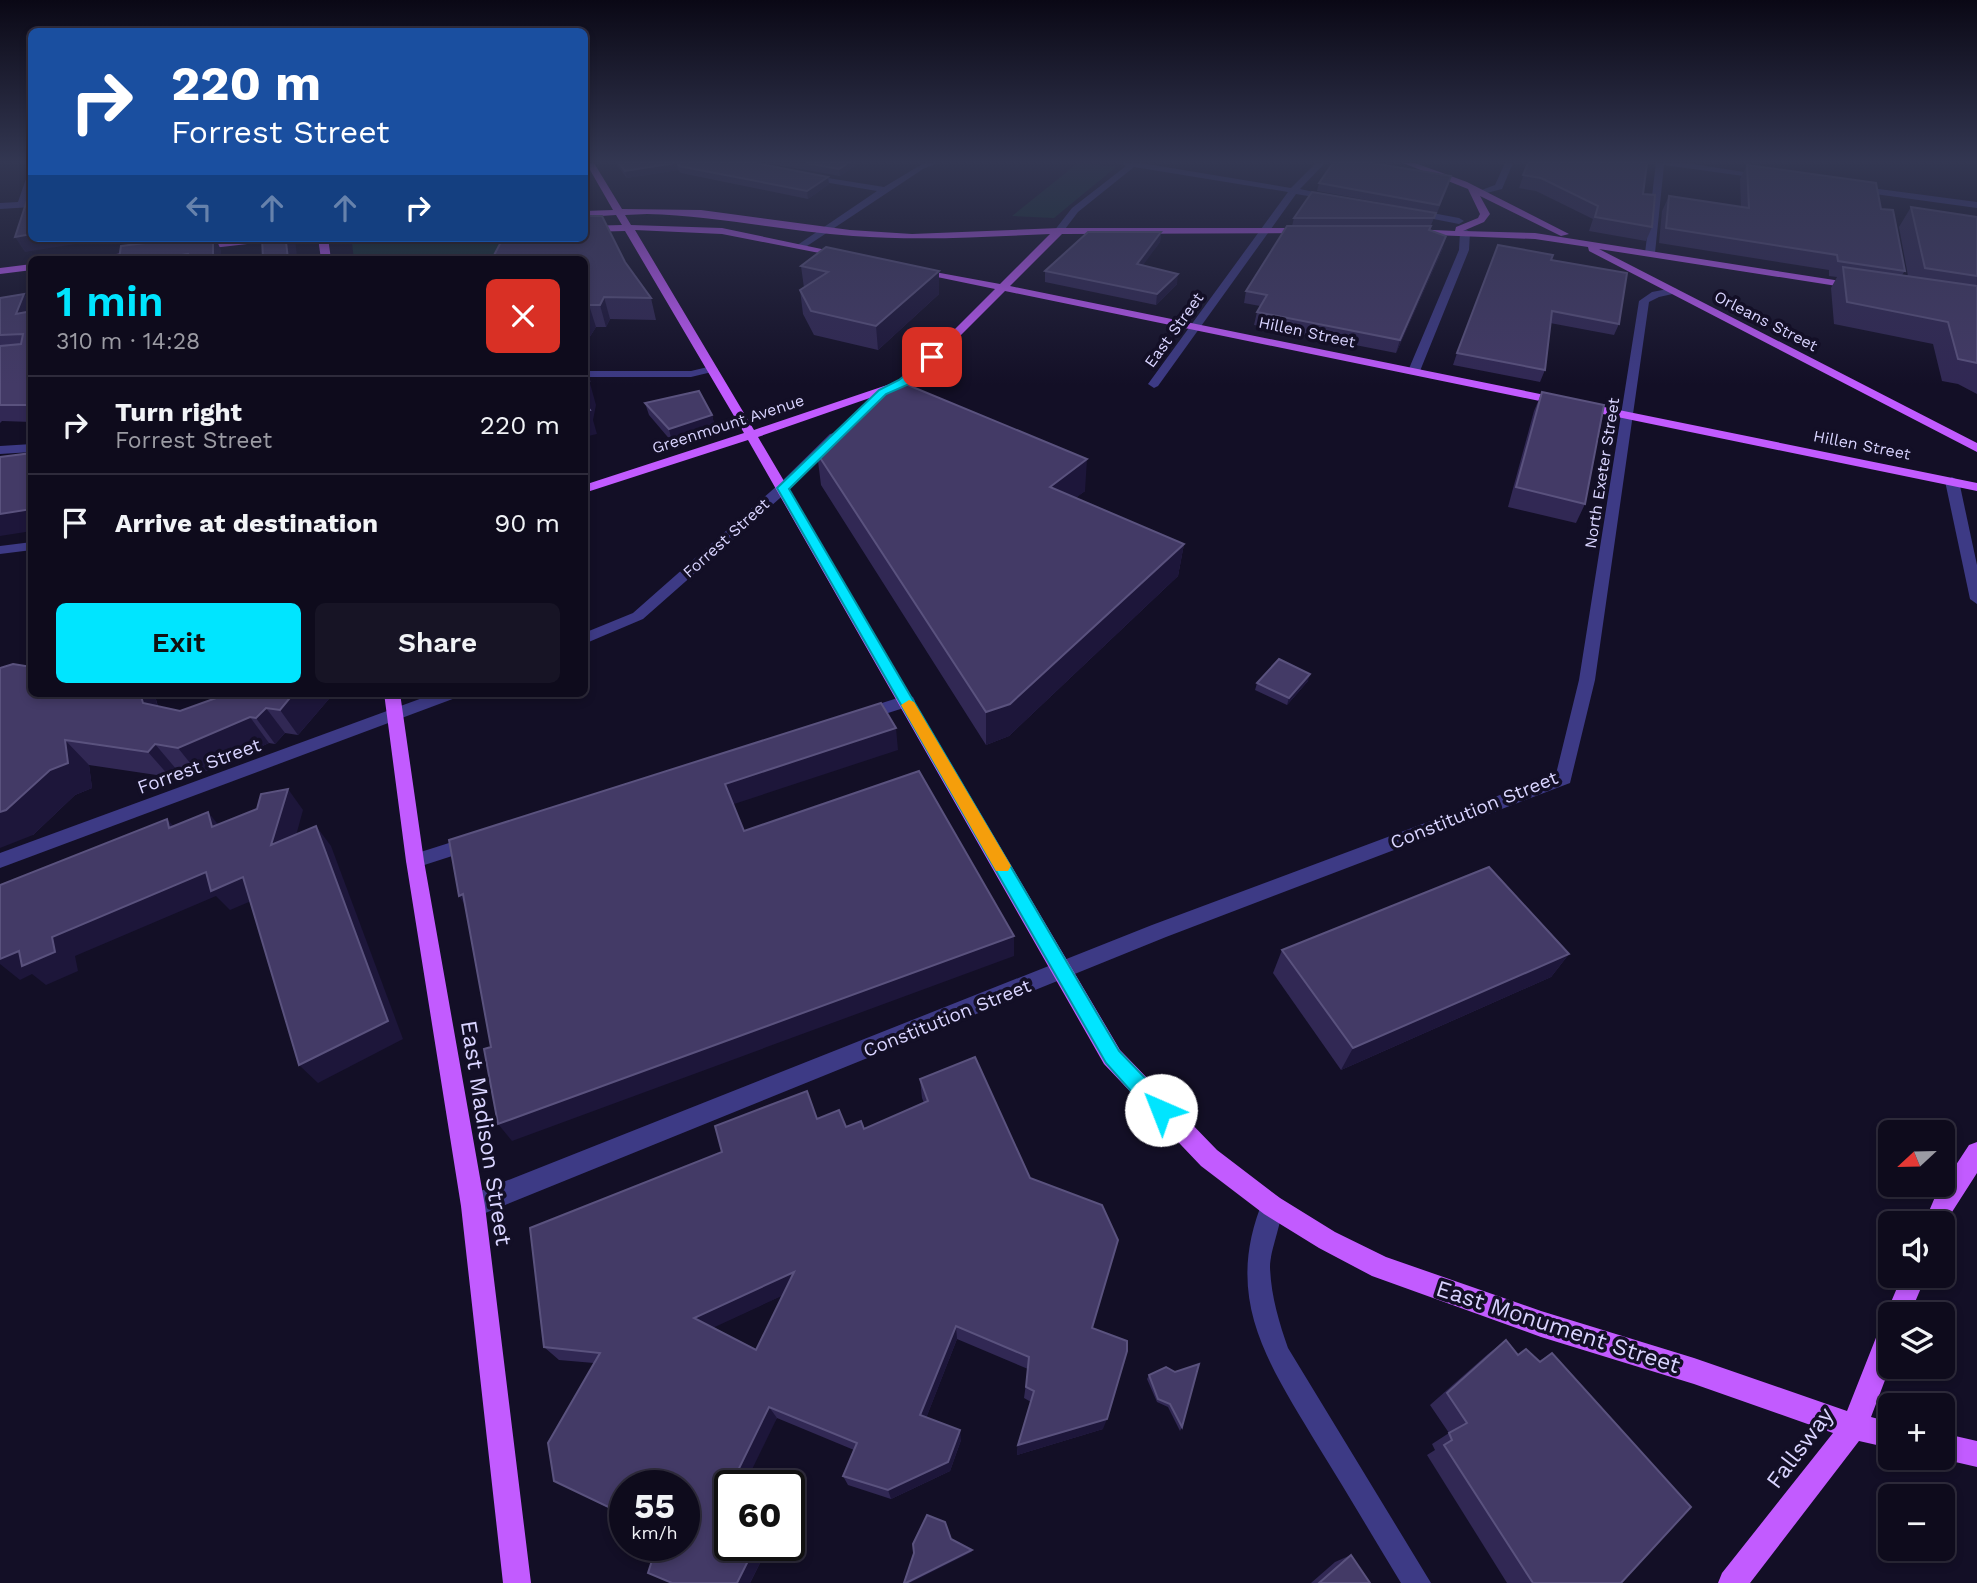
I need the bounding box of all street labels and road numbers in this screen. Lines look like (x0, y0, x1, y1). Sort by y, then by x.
street label: Orleans Street (1711, 287, 1821, 355)
street label: East Street (1140, 289, 1208, 371)
street label: Hillen Street (1257, 312, 1357, 352)
street label: Greenmount Avenue (650, 390, 806, 458)
street label: North Exeter Street (1581, 396, 1623, 550)
street label: Hillen Street (1812, 426, 1912, 464)
street label: Forrest Street (679, 494, 773, 582)
street label: Forrest Street (134, 733, 264, 799)
street label: Constitution Street (1387, 766, 1561, 854)
street label: Constitution Street (860, 974, 1034, 1062)
street label: East Madison Street (455, 1018, 517, 1248)
street label: East Monument Street (1433, 1275, 1684, 1379)
street label: Fallsway (1761, 1402, 1839, 1494)

